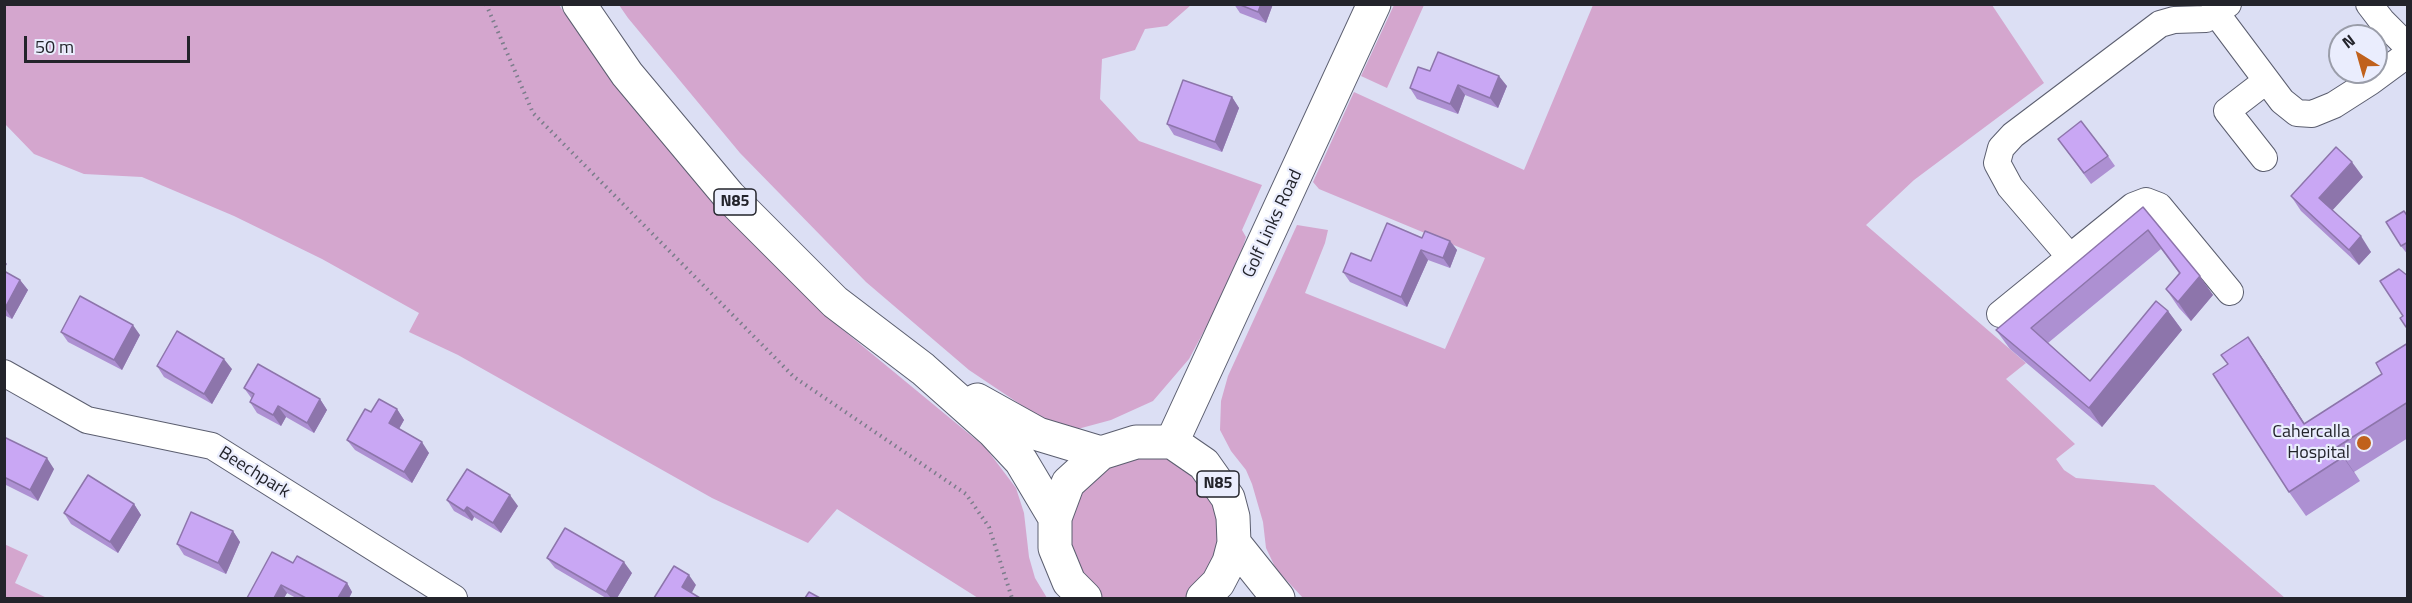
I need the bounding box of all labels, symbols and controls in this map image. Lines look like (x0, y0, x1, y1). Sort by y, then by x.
scale bar (27, 24, 194, 62)
north arrow (2328, 24, 2388, 84)
text: N (2337, 28, 2360, 54)
text: 50 m (35, 33, 74, 60)
street label: Golf Links Road (1239, 166, 1307, 282)
road number: N85 (714, 189, 756, 215)
place label: Cahercalla Hospital (2272, 422, 2350, 464)
marker: Cahercalla Hospital (2355, 434, 2373, 452)
street label: Beechpark (214, 443, 294, 503)
road number: N85 (1197, 471, 1239, 497)

